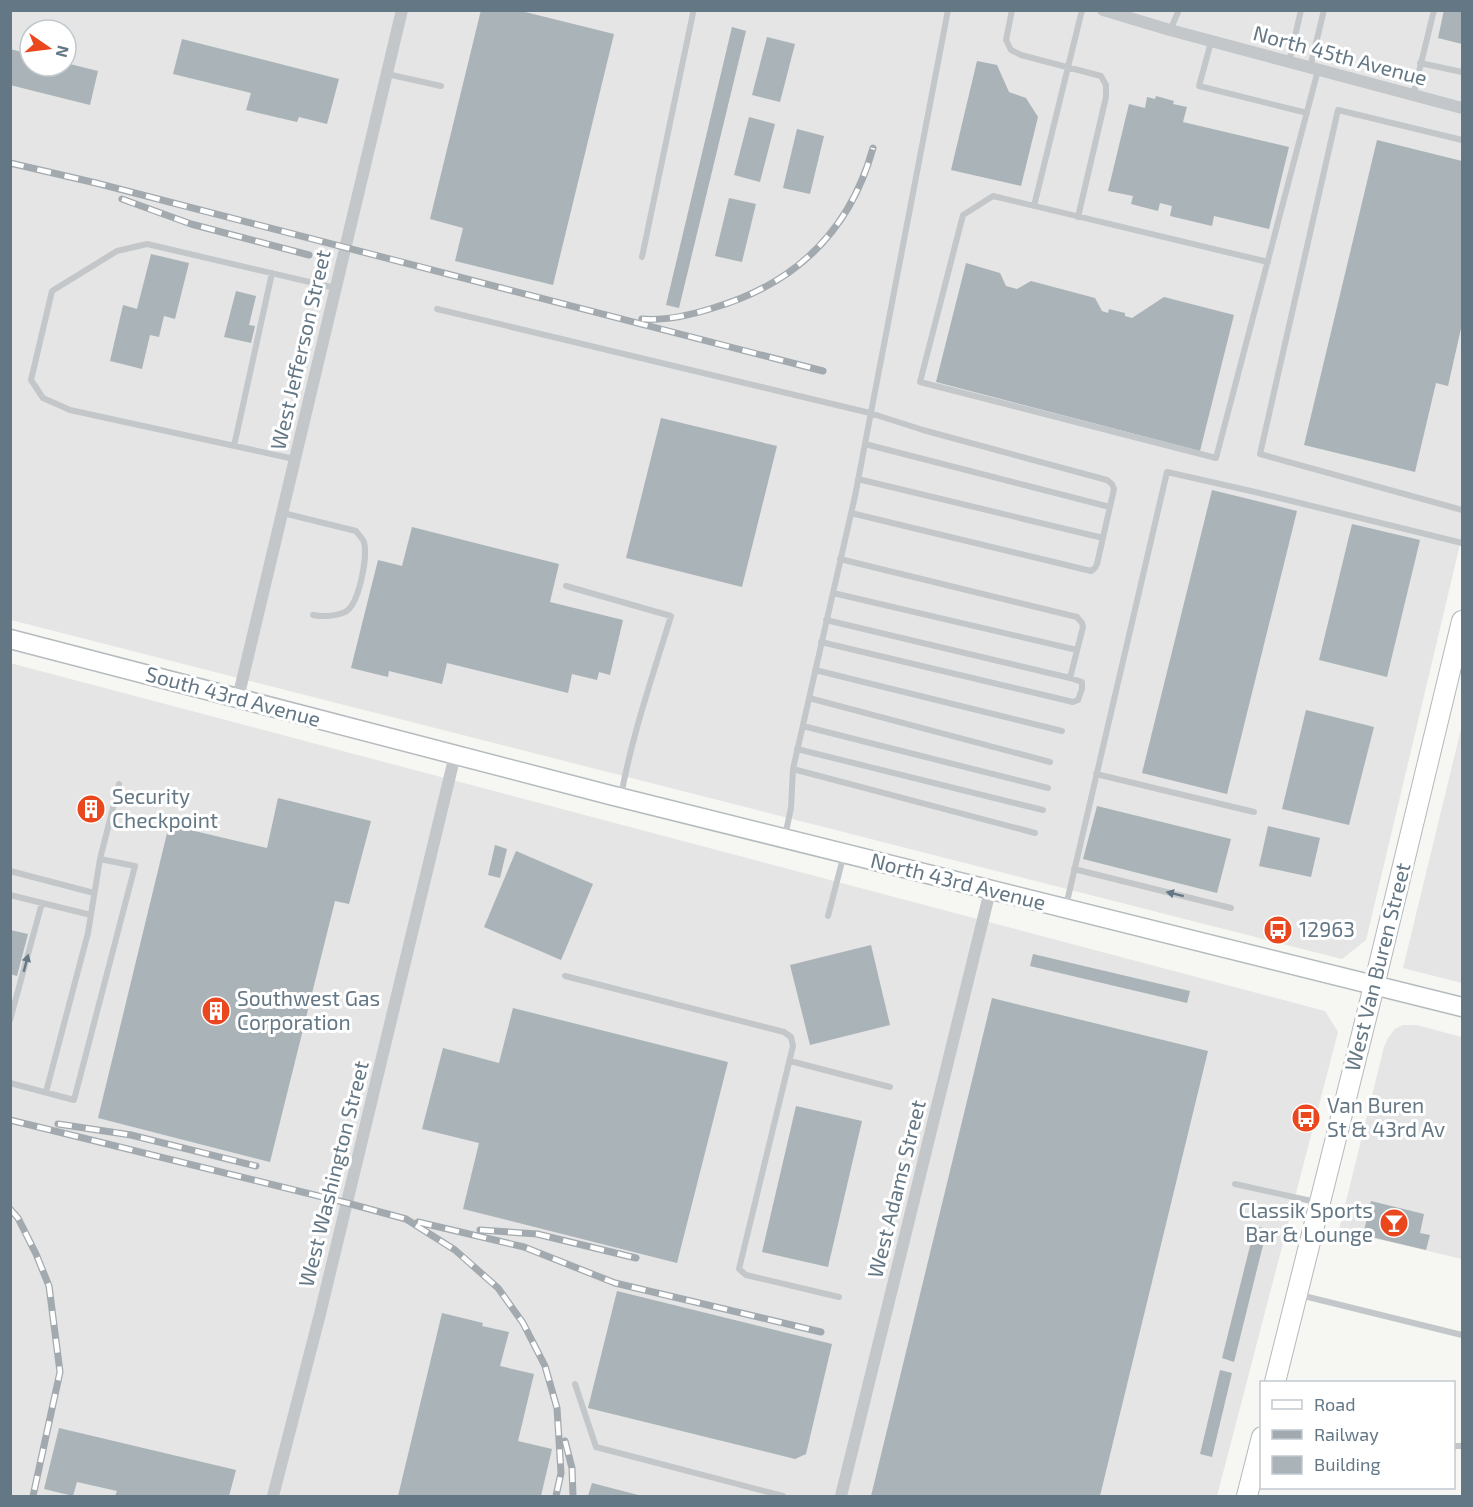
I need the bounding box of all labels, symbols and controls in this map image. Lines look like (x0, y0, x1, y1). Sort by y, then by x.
north arrow (18, 18, 78, 78)
street label: North 45th Avenue (1251, 19, 1430, 90)
text: N (52, 44, 74, 60)
street label: West Jefferson Street (264, 247, 335, 452)
street label: South 43rd Avenue (143, 660, 324, 731)
place label: Security Checkpoint (112, 783, 218, 832)
building icon: Security Checkpoint (75, 793, 107, 825)
street label: North 43rd Avenue (868, 847, 1048, 914)
street label: West Van Buren Street (1339, 860, 1415, 1073)
one-way arrow (1166, 888, 1184, 898)
bus stop icon: 12963 (1262, 914, 1294, 946)
place label: 12963 (1299, 916, 1355, 941)
one-way arrow (22, 954, 31, 972)
place label: Southwest Gas Corporation (237, 985, 380, 1034)
building icon: Southwest Gas Corporation (200, 995, 232, 1027)
street label: West Washington Street (292, 1058, 373, 1289)
place label: Van Buren St & 43rd Av (1327, 1092, 1445, 1141)
street label: West Adams Street (861, 1097, 930, 1280)
bus stop icon: Van Buren St & 43rd Av (1290, 1102, 1322, 1134)
place label: Classik Sports Bar & Lounge (1239, 1197, 1373, 1246)
bar icon: Classik Sports Bar & Lounge (1378, 1207, 1410, 1239)
legend (1260, 1381, 1455, 1489)
text: Road (1314, 1393, 1355, 1415)
text: Railway (1314, 1423, 1379, 1445)
text: Building (1314, 1453, 1381, 1475)

